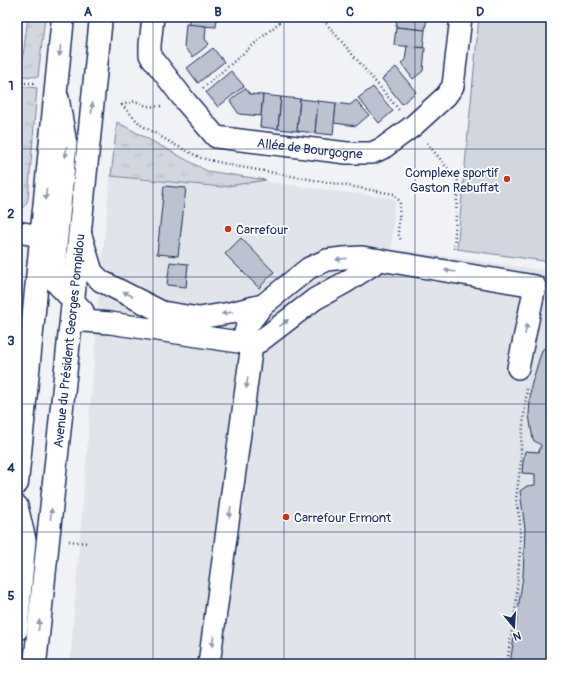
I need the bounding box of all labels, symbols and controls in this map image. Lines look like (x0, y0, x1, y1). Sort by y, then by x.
text: A (84, 4, 93, 20)
text: B (214, 4, 222, 20)
text: C (346, 4, 354, 20)
text: D (476, 4, 484, 20)
one-way arrow (56, 45, 63, 57)
text: 1 (8, 78, 14, 94)
one-way arrow (88, 102, 95, 114)
street label: Allée de Bourgogne (256, 135, 363, 162)
one-way arrow (62, 146, 69, 158)
place label: Complexe sportif Gaston Rebuffat (405, 165, 500, 196)
marker: Complexe sportif Gaston Rebuffat (502, 174, 512, 184)
one-way arrow (42, 188, 49, 200)
text: 2 (7, 206, 15, 222)
place label: Carrefour (236, 222, 289, 238)
marker: Carrefour (223, 224, 233, 234)
street label: Avenue du Président Georges Pompidou (51, 233, 89, 449)
one-way arrow (335, 255, 347, 262)
one-way arrow (444, 268, 456, 274)
one-way arrow (122, 291, 133, 297)
one-way arrow (221, 311, 233, 317)
one-way arrow (279, 319, 290, 327)
one-way arrow (523, 323, 529, 335)
text: 3 (7, 333, 15, 349)
one-way arrow (244, 377, 250, 389)
text: 4 (7, 460, 15, 476)
one-way arrow (227, 506, 233, 518)
one-way arrow (48, 508, 54, 520)
place label: Carrefour Ermont (294, 510, 392, 526)
marker: Carrefour Ermont (281, 512, 291, 522)
text: 5 (7, 588, 15, 604)
north arrow (494, 607, 534, 647)
one-way arrow (36, 619, 43, 631)
text: N (511, 629, 522, 644)
one-way arrow (210, 634, 216, 647)

